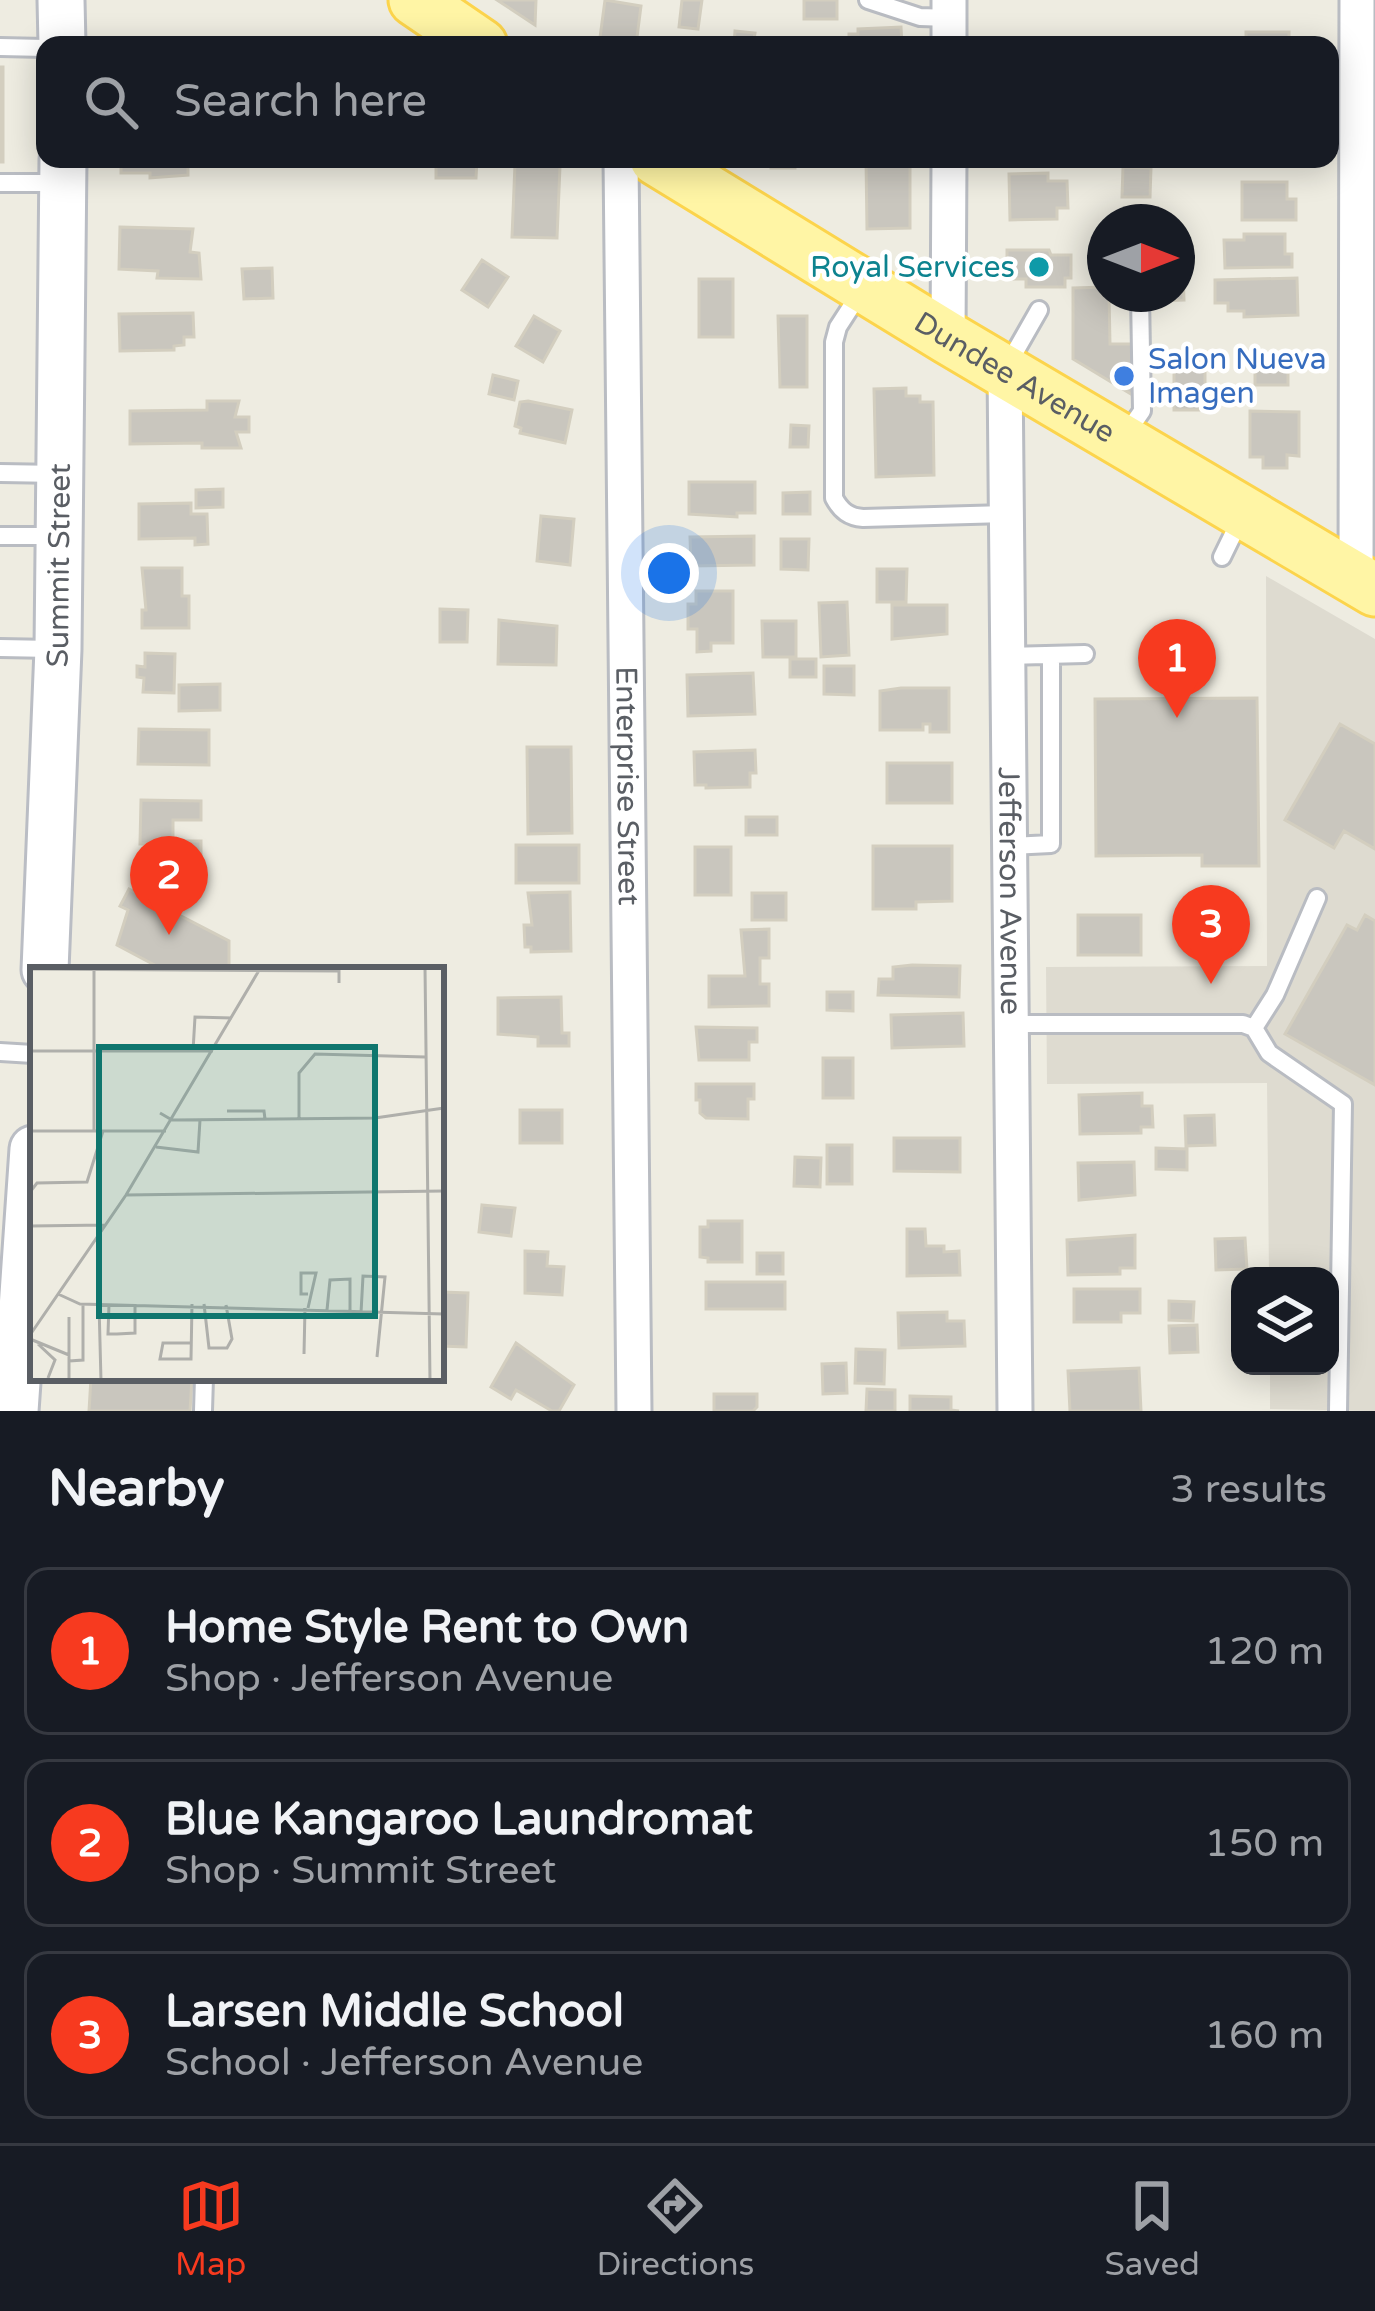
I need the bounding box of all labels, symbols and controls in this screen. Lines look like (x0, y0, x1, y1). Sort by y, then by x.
search box (36, 36, 1339, 168)
icon: search (78, 69, 144, 135)
text: Search here (174, 75, 427, 129)
north arrow (1087, 204, 1195, 312)
place label: Royal Services (810, 249, 1015, 286)
marker: Royal Services (1026, 254, 1052, 280)
street label: Dundee Avenue (907, 304, 1122, 451)
place label: Salon Nueva Imagen (1148, 341, 1327, 412)
marker: Salon Nueva Imagen (1111, 363, 1137, 389)
street label: Summit Street (39, 463, 79, 668)
your location (639, 543, 699, 603)
pin: 1 (1138, 619, 1216, 718)
street label: Enterprise Street (607, 666, 647, 906)
street label: Jefferson Avenue (990, 767, 1029, 1015)
pin: 2 (130, 836, 208, 935)
pin: 3 (1172, 885, 1250, 984)
inset map (30, 967, 444, 1381)
map controls (1231, 1267, 1339, 1375)
button: layers (1231, 1267, 1339, 1375)
text: Nearby (48, 1458, 225, 1520)
text: 3 results (1170, 1466, 1327, 1513)
text: Home Style Rent to Own (165, 1601, 689, 1655)
text: 1 (78, 1628, 102, 1675)
text: 120 m (1205, 1628, 1324, 1675)
text: Shop · Jefferson Avenue (165, 1655, 613, 1702)
text: Blue Kangaroo Laundromat (165, 1793, 753, 1847)
text: 2 (78, 1820, 102, 1867)
text: 150 m (1205, 1820, 1324, 1867)
text: Shop · Summit Street (165, 1847, 556, 1894)
text: Larsen Middle School (165, 1985, 624, 2039)
text: 3 (78, 2012, 102, 2059)
text: 160 m (1205, 2012, 1324, 2059)
text: School · Jefferson Avenue (165, 2039, 643, 2086)
tab: Map (175, 2173, 246, 2284)
tab: Directions (596, 2173, 754, 2284)
tab: Saved (1105, 2173, 1200, 2284)

